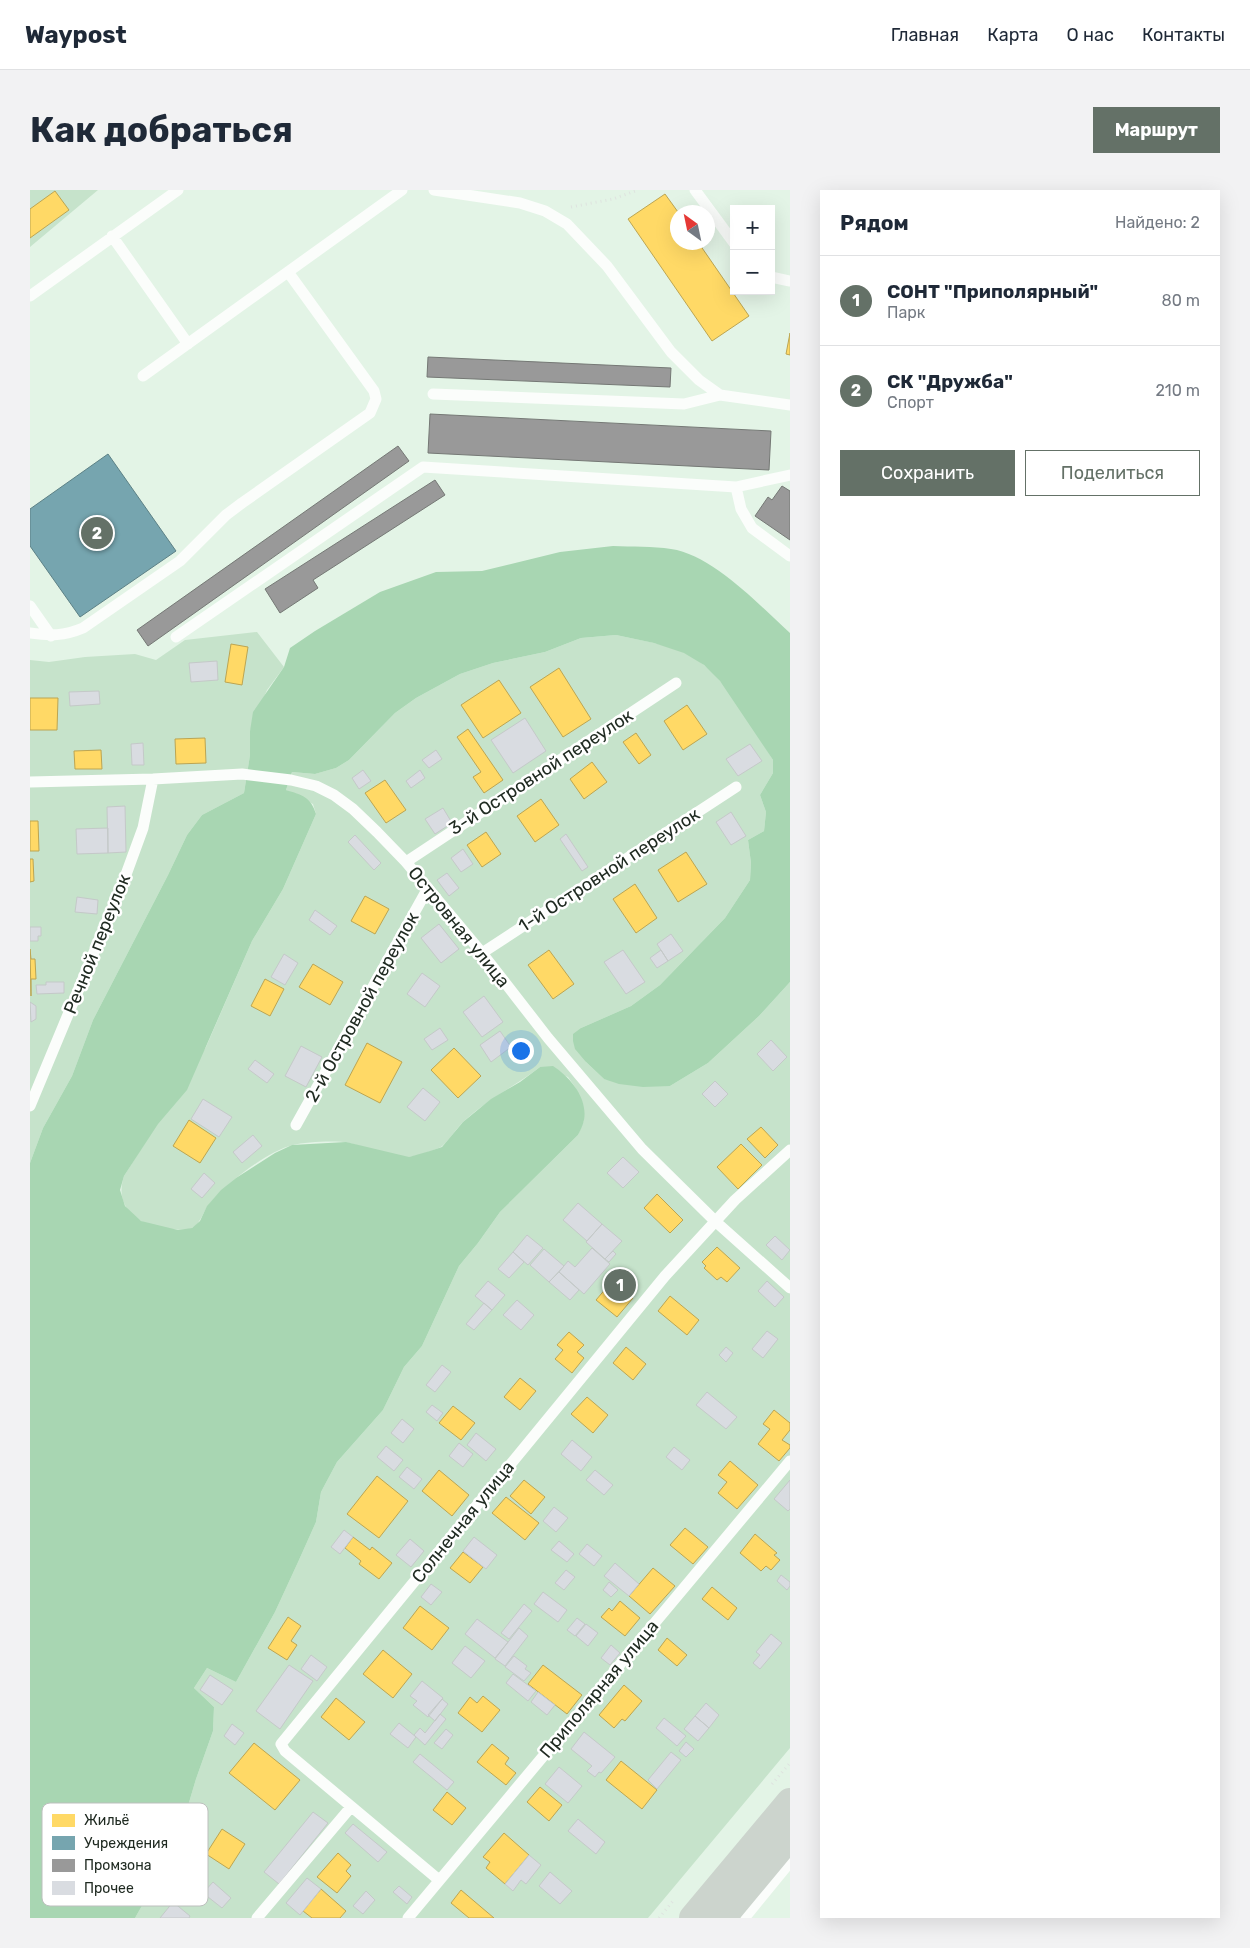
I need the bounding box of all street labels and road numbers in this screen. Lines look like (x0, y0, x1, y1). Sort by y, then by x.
street label: 3-й Островной переулок (445, 704, 637, 840)
street label: 1-й Островной переулок (514, 803, 704, 937)
street label: Островная улица (403, 862, 515, 992)
street label: Речной переулок (59, 870, 135, 1017)
street label: 2-й Островной переулок (300, 908, 424, 1106)
street label: Солнечная улица (407, 1457, 519, 1587)
street label: Приполярная улица (535, 1616, 663, 1762)

